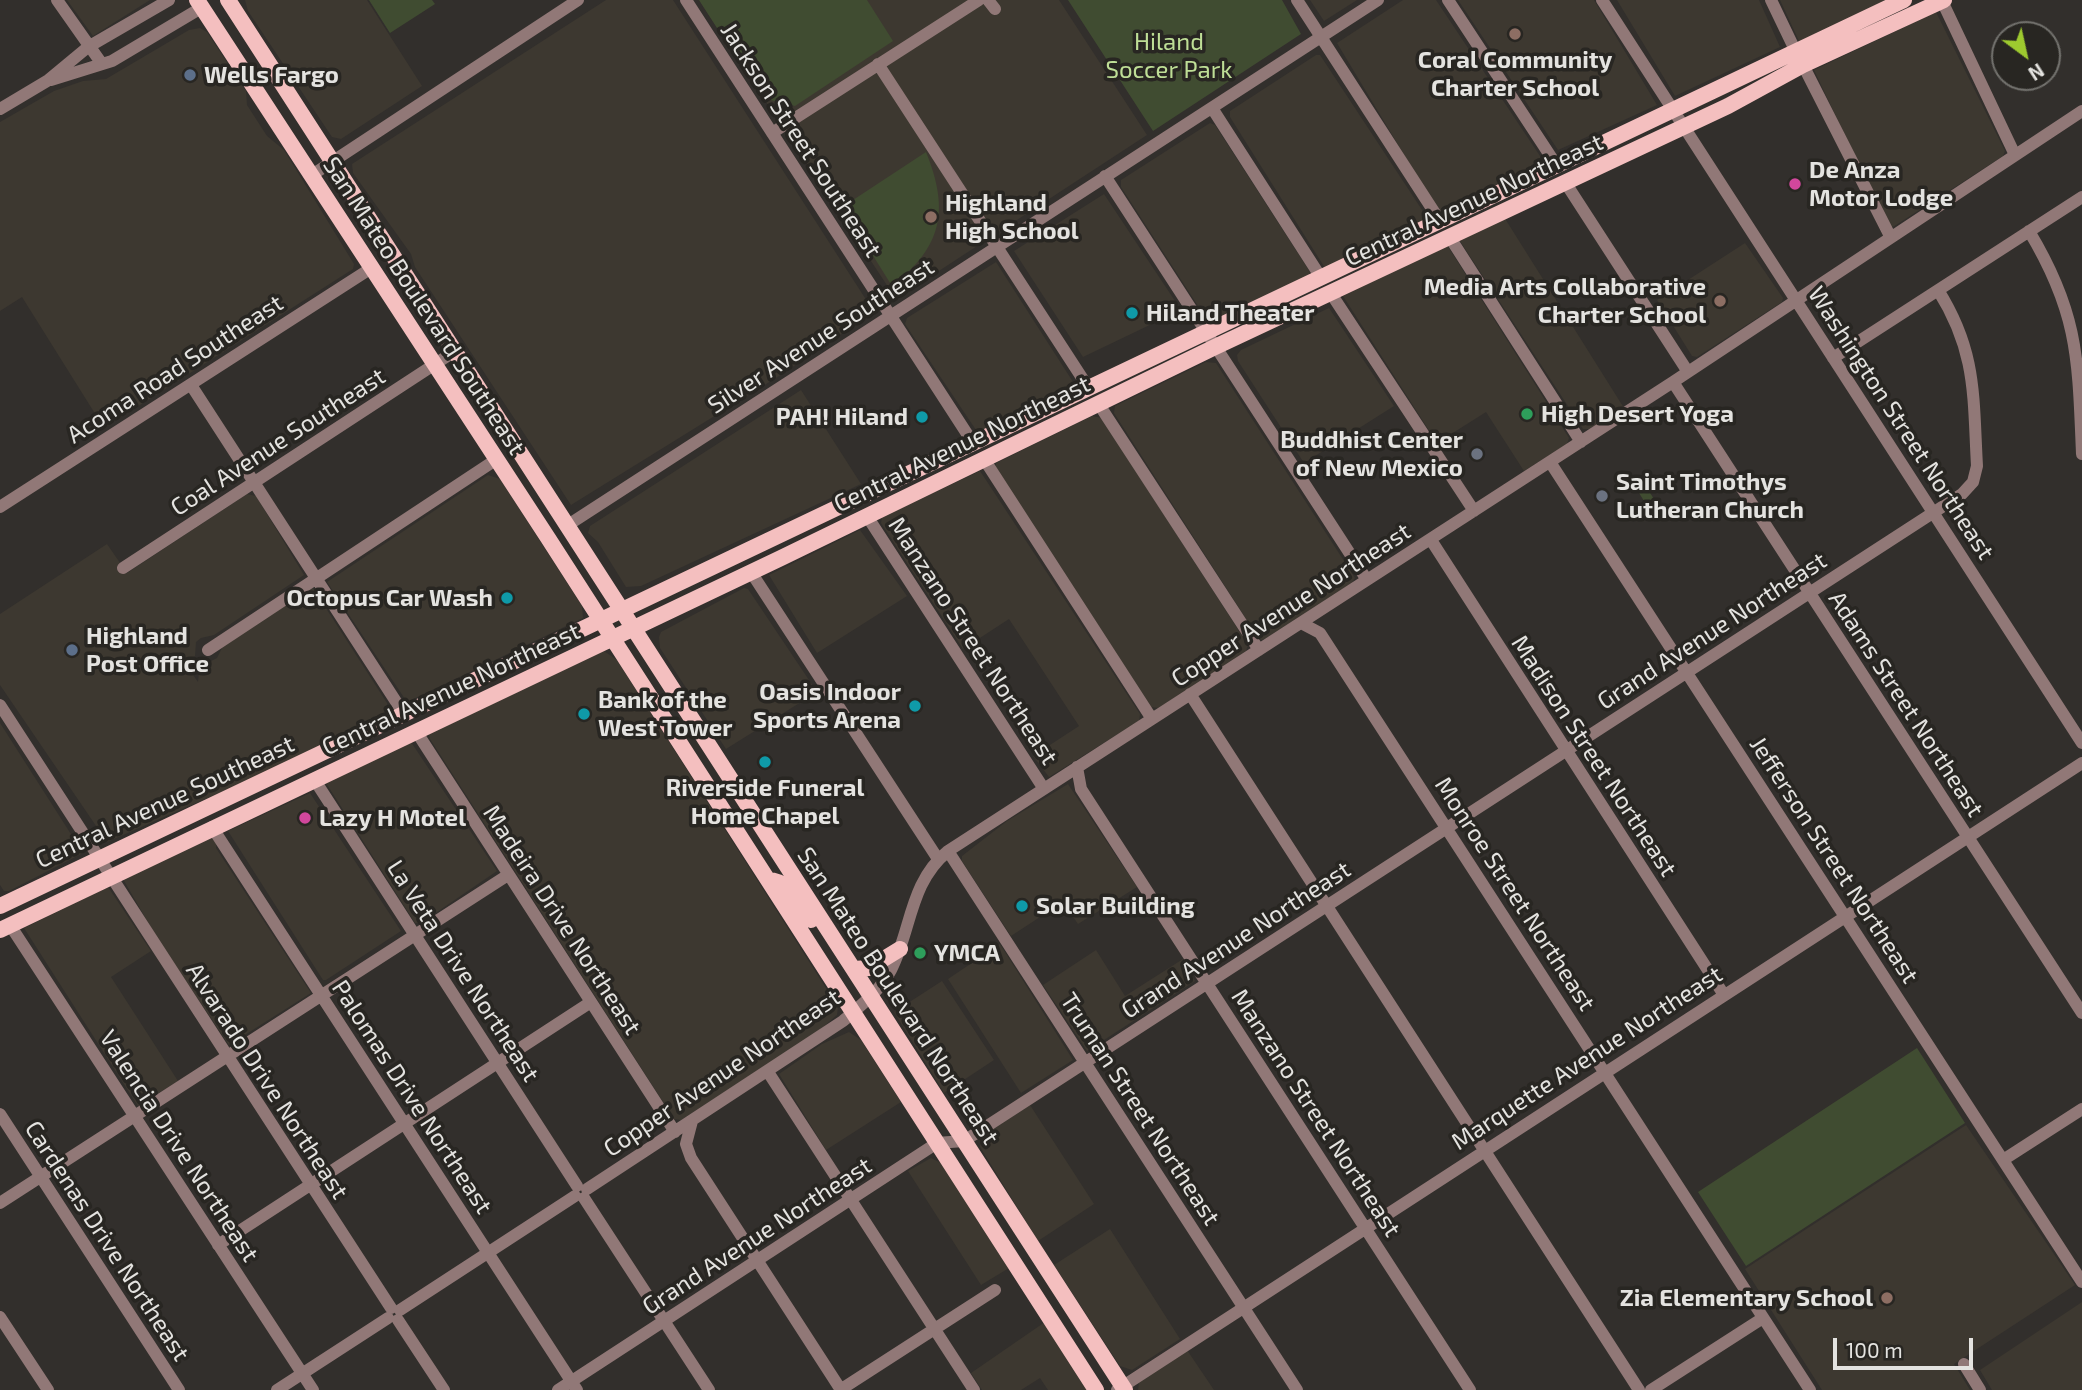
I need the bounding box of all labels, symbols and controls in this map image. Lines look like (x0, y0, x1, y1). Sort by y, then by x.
street label: Jackson Street Southeast (714, 17, 888, 263)
north arrow (1991, 21, 2061, 91)
marker: Coral Community Charter School (1507, 26, 1523, 42)
park label: Hiland Soccer Park (1105, 28, 1233, 84)
place label: Coral Community Charter School (1418, 46, 1612, 102)
text: N (2025, 59, 2049, 86)
place label: Wells Fargo (204, 61, 339, 89)
marker: Wells Fargo (182, 67, 198, 83)
street label: Central Avenue Northeast (1340, 127, 1608, 273)
street label: San Mateo Boulevard Southeast (317, 152, 531, 460)
place label: De Anza Motor Lodge (1809, 156, 1953, 212)
marker: De Anza Motor Lodge (1787, 176, 1803, 192)
place label: Highland High School (945, 189, 1079, 245)
marker: Highland High School (923, 209, 939, 225)
street label: Silver Avenue Southeast (703, 252, 939, 420)
place label: Media Arts Collaborative Charter School (1424, 273, 1706, 329)
street label: Washington Street Northeast (1802, 281, 2000, 565)
street label: Acoma Road Southeast (62, 288, 288, 450)
marker: Media Arts Collaborative Charter School (1712, 293, 1728, 309)
place label: Hiland Theater (1146, 299, 1314, 327)
marker: Hiland Theater (1124, 305, 1140, 321)
street label: Coal Avenue Southeast (165, 362, 391, 522)
street label: Central Avenue Northeast (829, 369, 1095, 519)
place label: High Desert Yoga (1541, 400, 1734, 428)
place label: PAH! Hiland (776, 403, 908, 431)
marker: High Desert Yoga (1519, 406, 1535, 422)
marker: PAH! Hiland (914, 409, 930, 425)
place label: Buddhist Center of New Mexico (1280, 426, 1463, 482)
marker: Buddhist Center of New Mexico (1469, 446, 1485, 462)
place label: Saint Timothys Lutheran Church (1616, 468, 1804, 524)
marker: Saint Timothys Lutheran Church (1594, 488, 1610, 504)
street label: Manzano Street Northeast (882, 512, 1064, 770)
street label: Copper Avenue Northeast (1166, 517, 1416, 693)
street label: Grand Avenue Northeast (1592, 546, 1832, 716)
place label: Octopus Car Wash (287, 584, 493, 612)
street label: Adams Street Northeast (1822, 586, 1990, 822)
marker: Octopus Car Wash (499, 590, 515, 606)
street label: Central Avenue Northeast (317, 616, 585, 762)
place label: Highland Post Office (86, 622, 209, 678)
street label: Madison Street Northeast (1505, 630, 1683, 882)
marker: Highland Post Office (64, 642, 80, 658)
place label: Oasis Indoor Sports Arena (753, 678, 901, 734)
place label: Bank of the West Tower (598, 686, 732, 742)
marker: Oasis Indoor Sports Arena (907, 698, 923, 714)
marker: Bank of the West Tower (576, 706, 592, 722)
street label: Central Avenue Southeast (31, 729, 299, 875)
street label: Jefferson Street Northeast (1743, 731, 1925, 989)
marker: Riverside Funeral Home Chapel (757, 754, 773, 770)
street label: Monroe Street Northeast (1429, 772, 1601, 1016)
place label: Riverside Funeral Home Chapel (666, 774, 864, 830)
street label: Madeira Drive Northeast (477, 800, 647, 1040)
place label: Lazy H Motel (319, 804, 466, 832)
marker: Lazy H Motel (297, 810, 313, 826)
street label: San Mateo Boulevard Northeast (791, 842, 1005, 1150)
street label: La Veta Drive Northeast (381, 855, 545, 1087)
street label: Grand Avenue Northeast (1116, 855, 1356, 1025)
place label: Solar Building (1036, 892, 1195, 920)
marker: Solar Building (1014, 898, 1030, 914)
place label: YMCA (934, 939, 1000, 967)
marker: YMCA (912, 945, 928, 961)
street label: Alvarado Drive Northeast (180, 957, 354, 1205)
street label: Marquette Avenue Northeast (1446, 960, 1728, 1156)
street label: Palomas Drive Northeast (326, 975, 498, 1219)
street label: Copper Avenue Northeast (598, 983, 846, 1163)
street label: Manzano Street Northeast (1225, 984, 1407, 1242)
street label: Truman Street Northeast (1054, 987, 1226, 1231)
street label: Valencia Drive Northeast (93, 1025, 265, 1267)
street label: Cardenas Drive Northeast (19, 1116, 195, 1366)
street label: Grand Avenue Northeast (637, 1151, 877, 1321)
place label: Zia Elementary School (1620, 1284, 1873, 1312)
marker: Zia Elementary School (1879, 1290, 1895, 1306)
scale bar (1837, 1324, 1977, 1368)
text: 100 m (1846, 1337, 1903, 1362)

